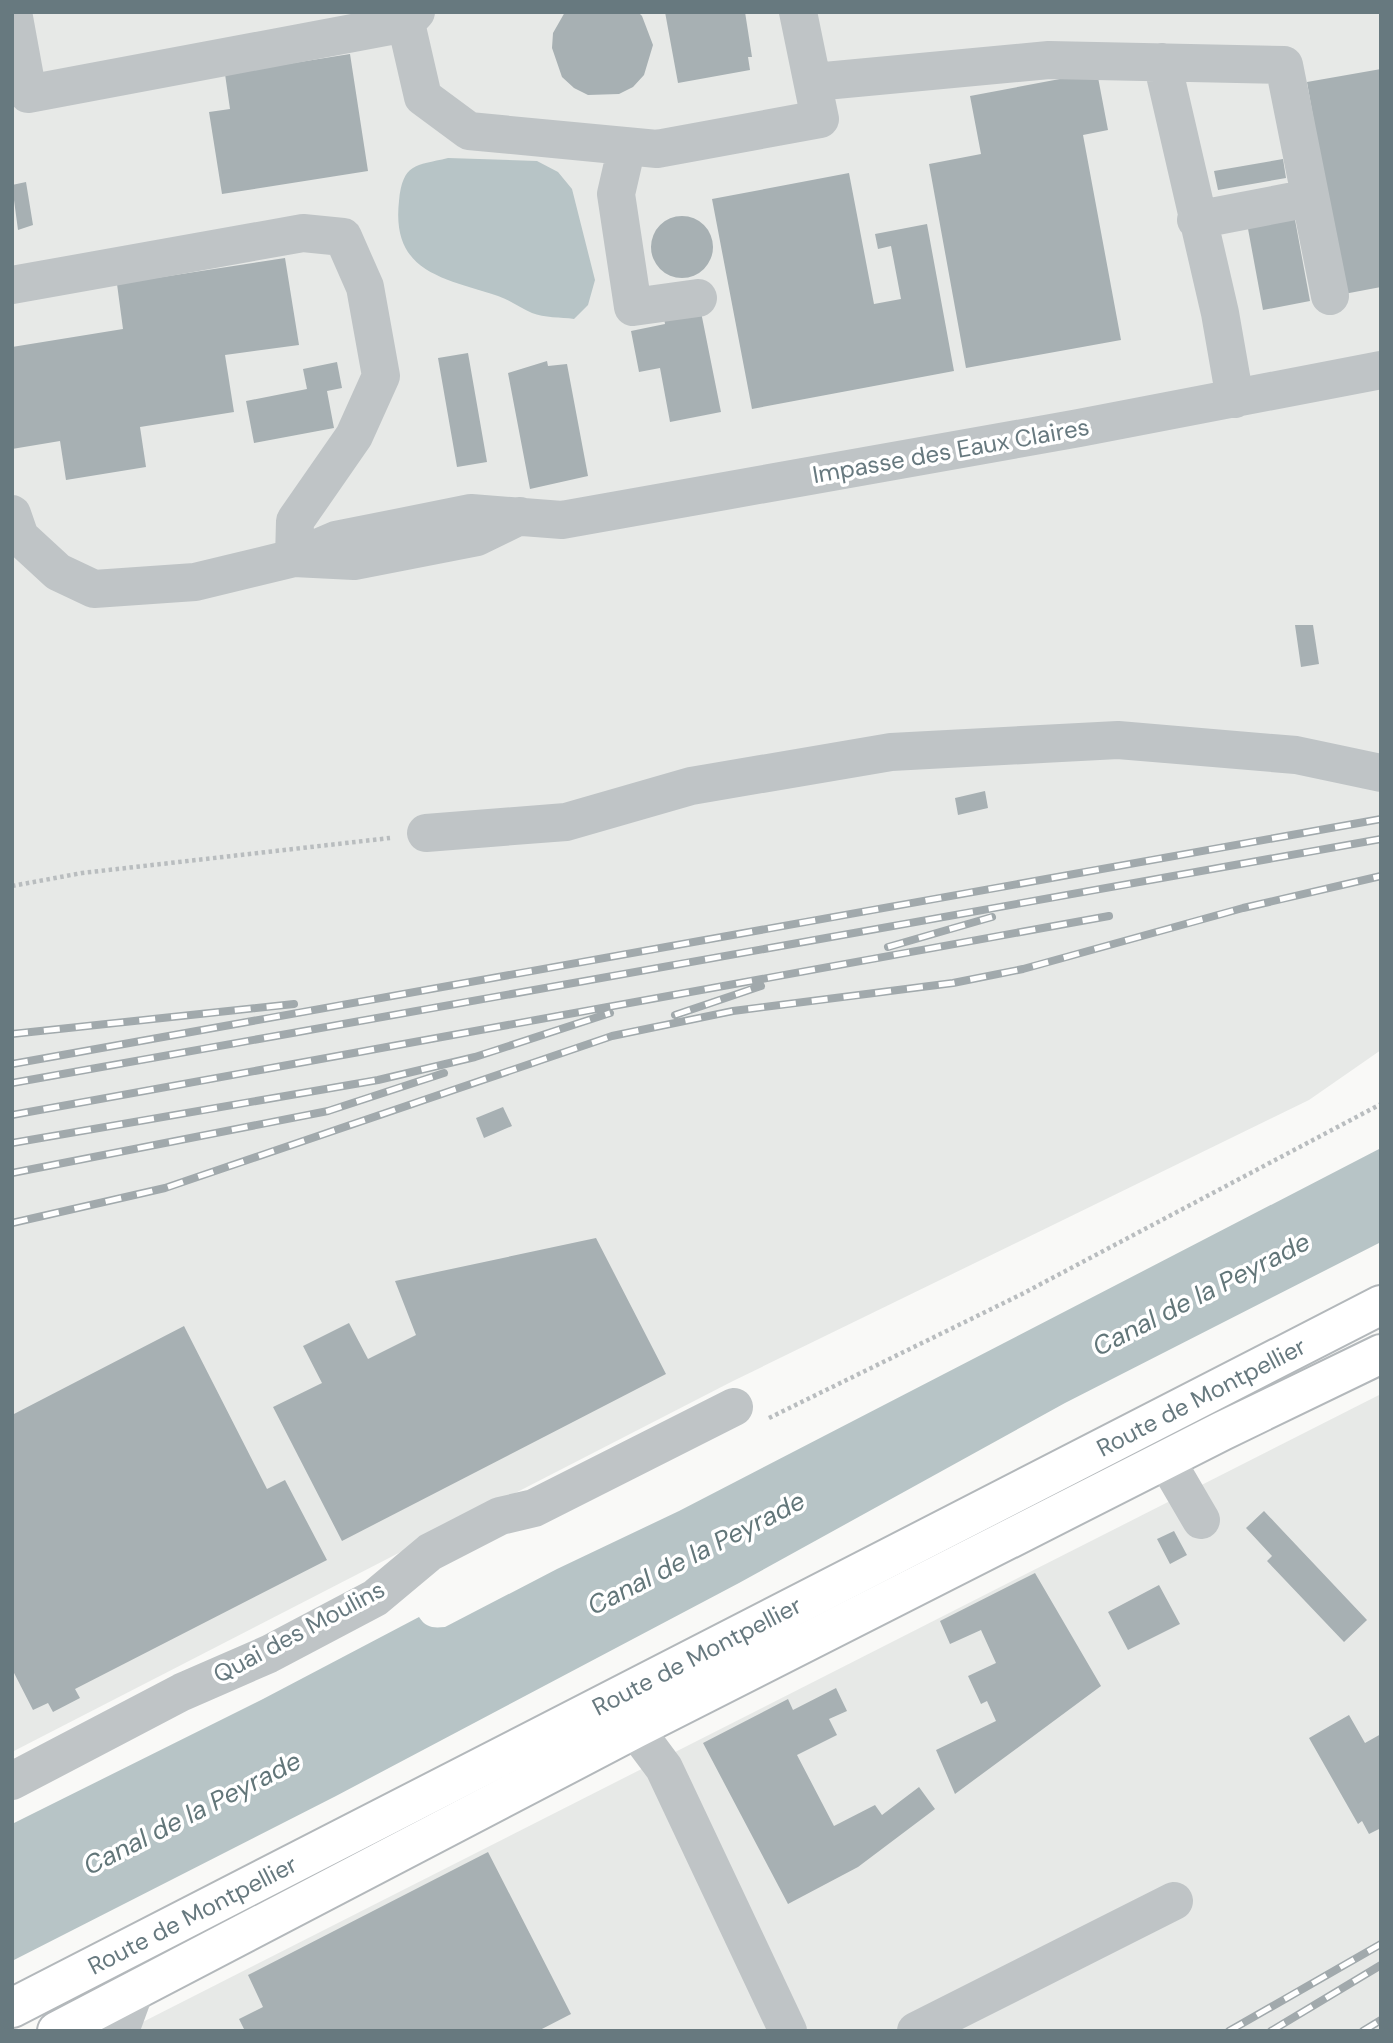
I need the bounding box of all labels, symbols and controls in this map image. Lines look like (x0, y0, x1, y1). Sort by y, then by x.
street label: Impasse des Eaux Claires (810, 411, 1092, 490)
water label: Canal de la Peyrade (1087, 1224, 1315, 1364)
street label: Route de Montpellier (1091, 1330, 1311, 1463)
water label: Canal de la Peyrade (582, 1483, 810, 1623)
street label: Quai des Moulins (208, 1573, 390, 1690)
street label: Route de Montpellier (587, 1589, 807, 1722)
water label: Canal de la Peyrade (78, 1743, 306, 1883)
street label: Route de Montpellier (83, 1848, 302, 1981)

